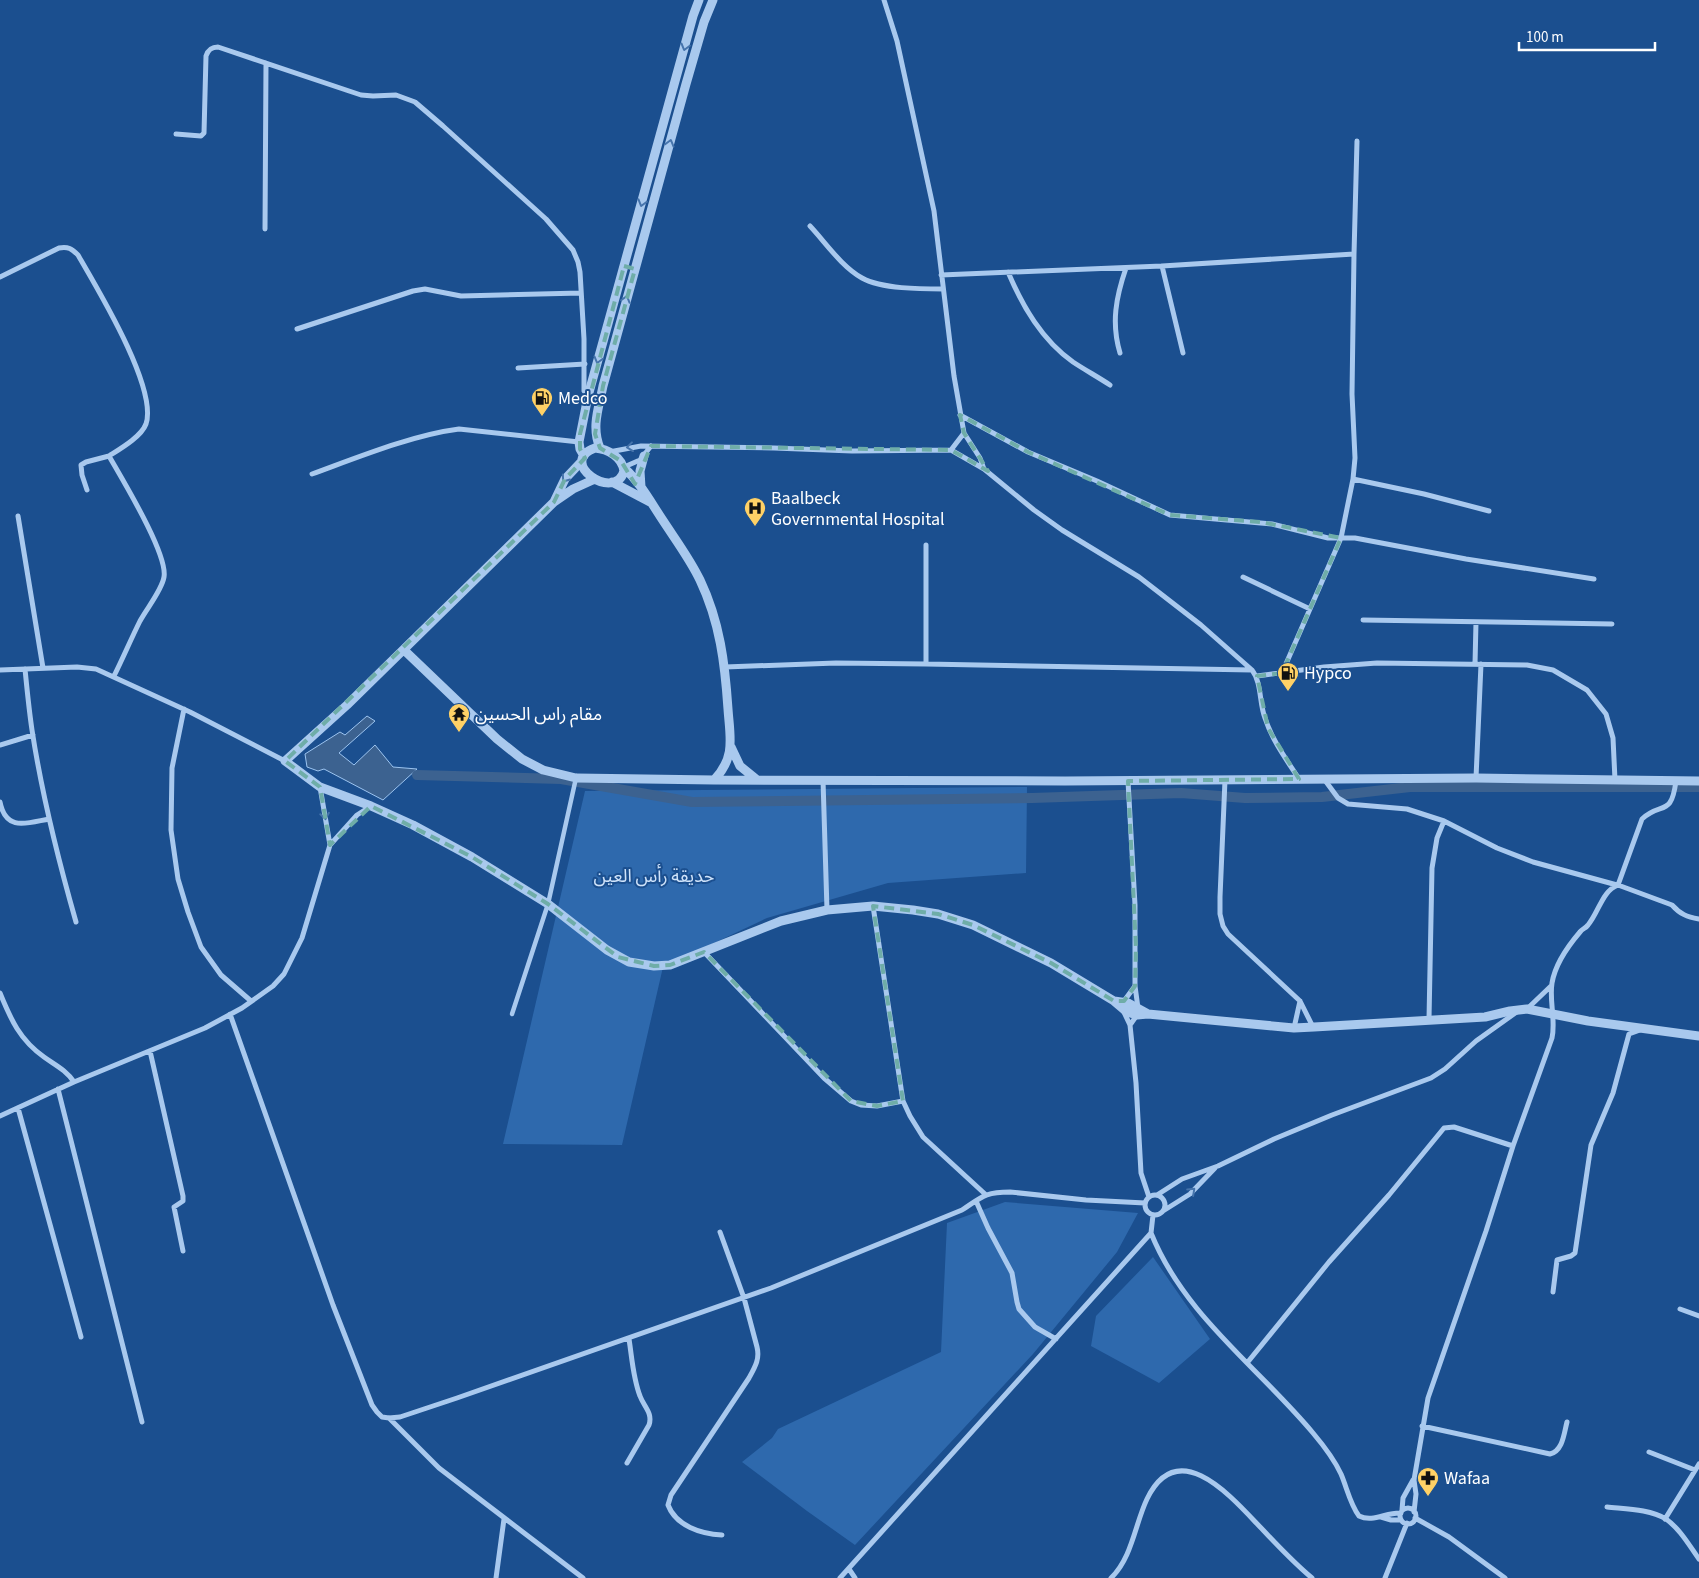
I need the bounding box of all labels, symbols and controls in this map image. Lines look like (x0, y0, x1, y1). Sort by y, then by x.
scale bar (1519, 20, 1655, 52)
text: 100 m (1526, 27, 1564, 48)
one-way arrow (680, 42, 691, 51)
one-way arrow (664, 138, 675, 147)
one-way arrow (637, 199, 647, 207)
one-way arrow (621, 295, 631, 304)
one-way arrow (593, 355, 604, 364)
fuel station icon: Medco (530, 386, 554, 417)
place label: Medco (558, 386, 608, 411)
one-way arrow (626, 441, 634, 452)
one-way arrow (562, 473, 571, 483)
place label: Baalbeck Governmental Hospital (771, 486, 945, 532)
hospital icon: Baalbeck Governmental Hospital (743, 496, 767, 527)
fuel station icon: Hypco (1276, 661, 1300, 692)
place label: Hypco (1304, 661, 1352, 686)
temple icon: مقام راس الحسين (447, 702, 471, 733)
place label: مقام راس الحسين (475, 702, 602, 728)
one-way arrow (319, 812, 330, 820)
park label: حديقة رأس العين (594, 864, 714, 889)
one-way arrow (1187, 1188, 1196, 1197)
pharmacy icon: Wafaa (1416, 1466, 1440, 1497)
place label: Wafaa (1444, 1466, 1490, 1491)

